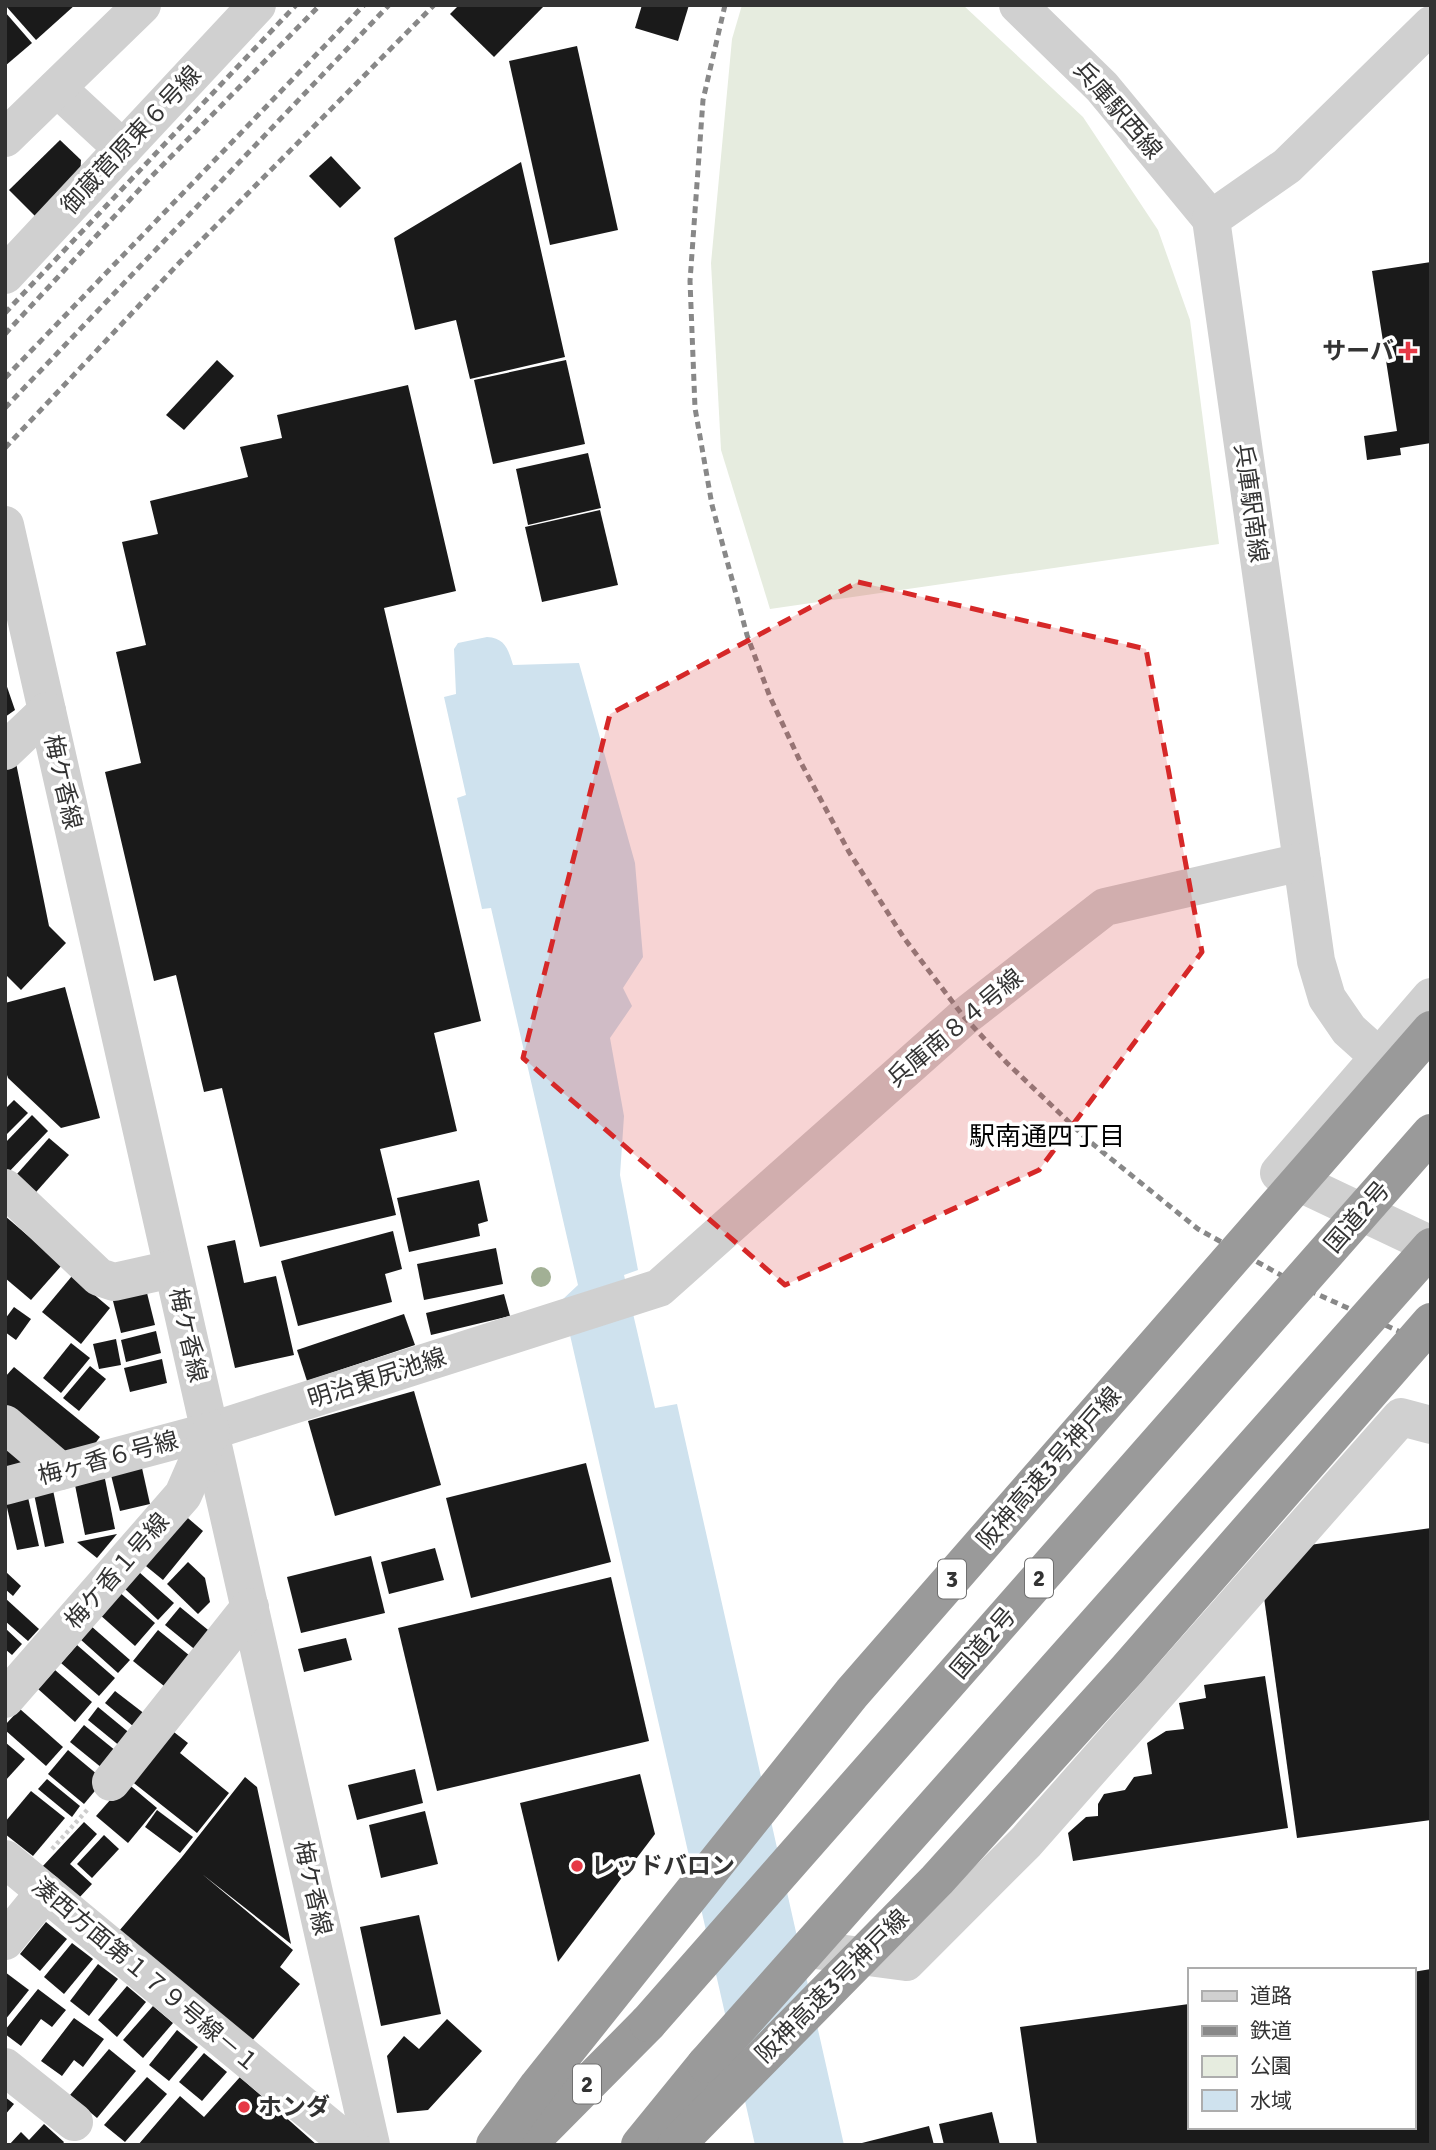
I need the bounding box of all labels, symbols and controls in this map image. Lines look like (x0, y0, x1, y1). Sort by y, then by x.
street label: 兵庫駅西線 (1067, 55, 1169, 165)
street label: 御蔵菅原東６号線 (55, 60, 207, 220)
place label: サーバ (1322, 336, 1394, 366)
marker: サーバ (1400, 343, 1416, 359)
street label: 兵庫駅南線 (1228, 441, 1274, 565)
street label: 梅ケ香線 (38, 732, 88, 832)
street label: 兵庫南８４号線 (881, 963, 1029, 1093)
district label: 駅南通四丁目 (969, 1121, 1125, 1153)
street label: 国道2号 (1318, 1175, 1396, 1259)
street label: 梅ケ香線 (163, 1285, 213, 1385)
street label: 明治東尻池線 (304, 1341, 450, 1415)
street label: 阪神高速3号神戸線 (970, 1381, 1128, 1555)
street label: 梅ヶ香６号線 (35, 1425, 181, 1491)
street label: 梅ケ香１号線 (58, 1507, 176, 1635)
road number: 2 (1025, 1558, 1053, 1597)
road number: 3 (938, 1560, 966, 1598)
street label: 国道2号 (944, 1601, 1022, 1685)
street label: 梅ケ香線 (288, 1838, 338, 1938)
place label: レッドバロン (591, 1851, 735, 1881)
marker: レッドバロン (569, 1858, 585, 1874)
street label: 湊西方面第１７９号線－１ (26, 1871, 266, 2079)
street label: 阪神高速3号神戸線 (749, 1903, 915, 2069)
legend (1188, 1968, 1415, 2129)
text: 道路 (1250, 1983, 1292, 2009)
text: 鉄道 (1250, 2018, 1292, 2044)
text: 公園 (1250, 2053, 1292, 2079)
road number: 2 (573, 2064, 601, 2104)
text: 水域 (1250, 2088, 1292, 2114)
place label: ホンダ (258, 2092, 330, 2122)
marker: ホンダ (236, 2099, 252, 2115)

